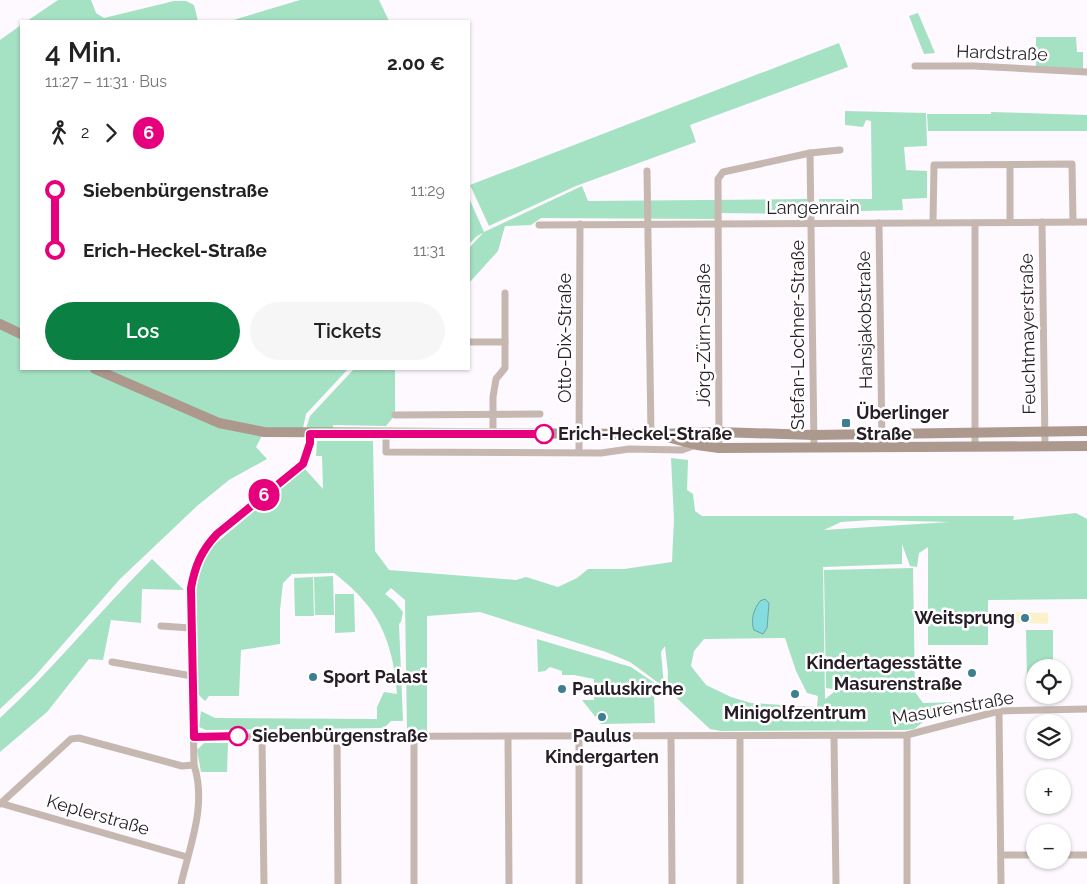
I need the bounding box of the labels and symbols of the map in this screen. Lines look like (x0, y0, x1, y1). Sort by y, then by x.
street label: Hardstraße (956, 40, 1049, 65)
street label: Langenrain (766, 197, 860, 218)
street label: Stefan-Lochner-Straße (787, 240, 808, 430)
street label: Hansjakobstraße (853, 250, 876, 389)
street label: Feuchtmayerstraße (1016, 253, 1039, 415)
street label: Jörg-Zürn-Straße (693, 263, 714, 407)
street label: Otto-Dix-Straße (554, 272, 575, 403)
place label: Überlinger Straße (856, 401, 949, 444)
marker: Überlinger Straße (840, 417, 852, 429)
place label: Erich-Heckel-Straße (558, 423, 732, 444)
marker: Erich-Heckel-Straße (534, 424, 554, 444)
line badge: 6 (248, 479, 280, 511)
place label: Weitsprung (914, 607, 1015, 628)
marker: Weitsprung (1019, 612, 1031, 624)
place label: Kindertagesstätte Masurenstraße (806, 652, 962, 694)
place label: Sport Palast (323, 666, 428, 687)
marker: Kindertagesstätte Masurenstraße (966, 667, 978, 679)
marker: Sport Palast (307, 671, 319, 683)
place label: Pauluskirche (572, 678, 684, 699)
marker: Pauluskirche (556, 683, 568, 695)
street label: Masurenstraße (890, 686, 1016, 729)
marker: Minigolfzentrum (789, 688, 801, 700)
place label: Minigolfzentrum (724, 702, 866, 723)
marker: Paulus Kindergarten (596, 711, 608, 723)
place label: Siebenbürgenstraße (252, 725, 428, 746)
place label: Paulus Kindergarten (545, 725, 659, 767)
marker: Siebenbürgenstraße (228, 726, 248, 746)
street label: Keplerstraße (44, 790, 152, 839)

